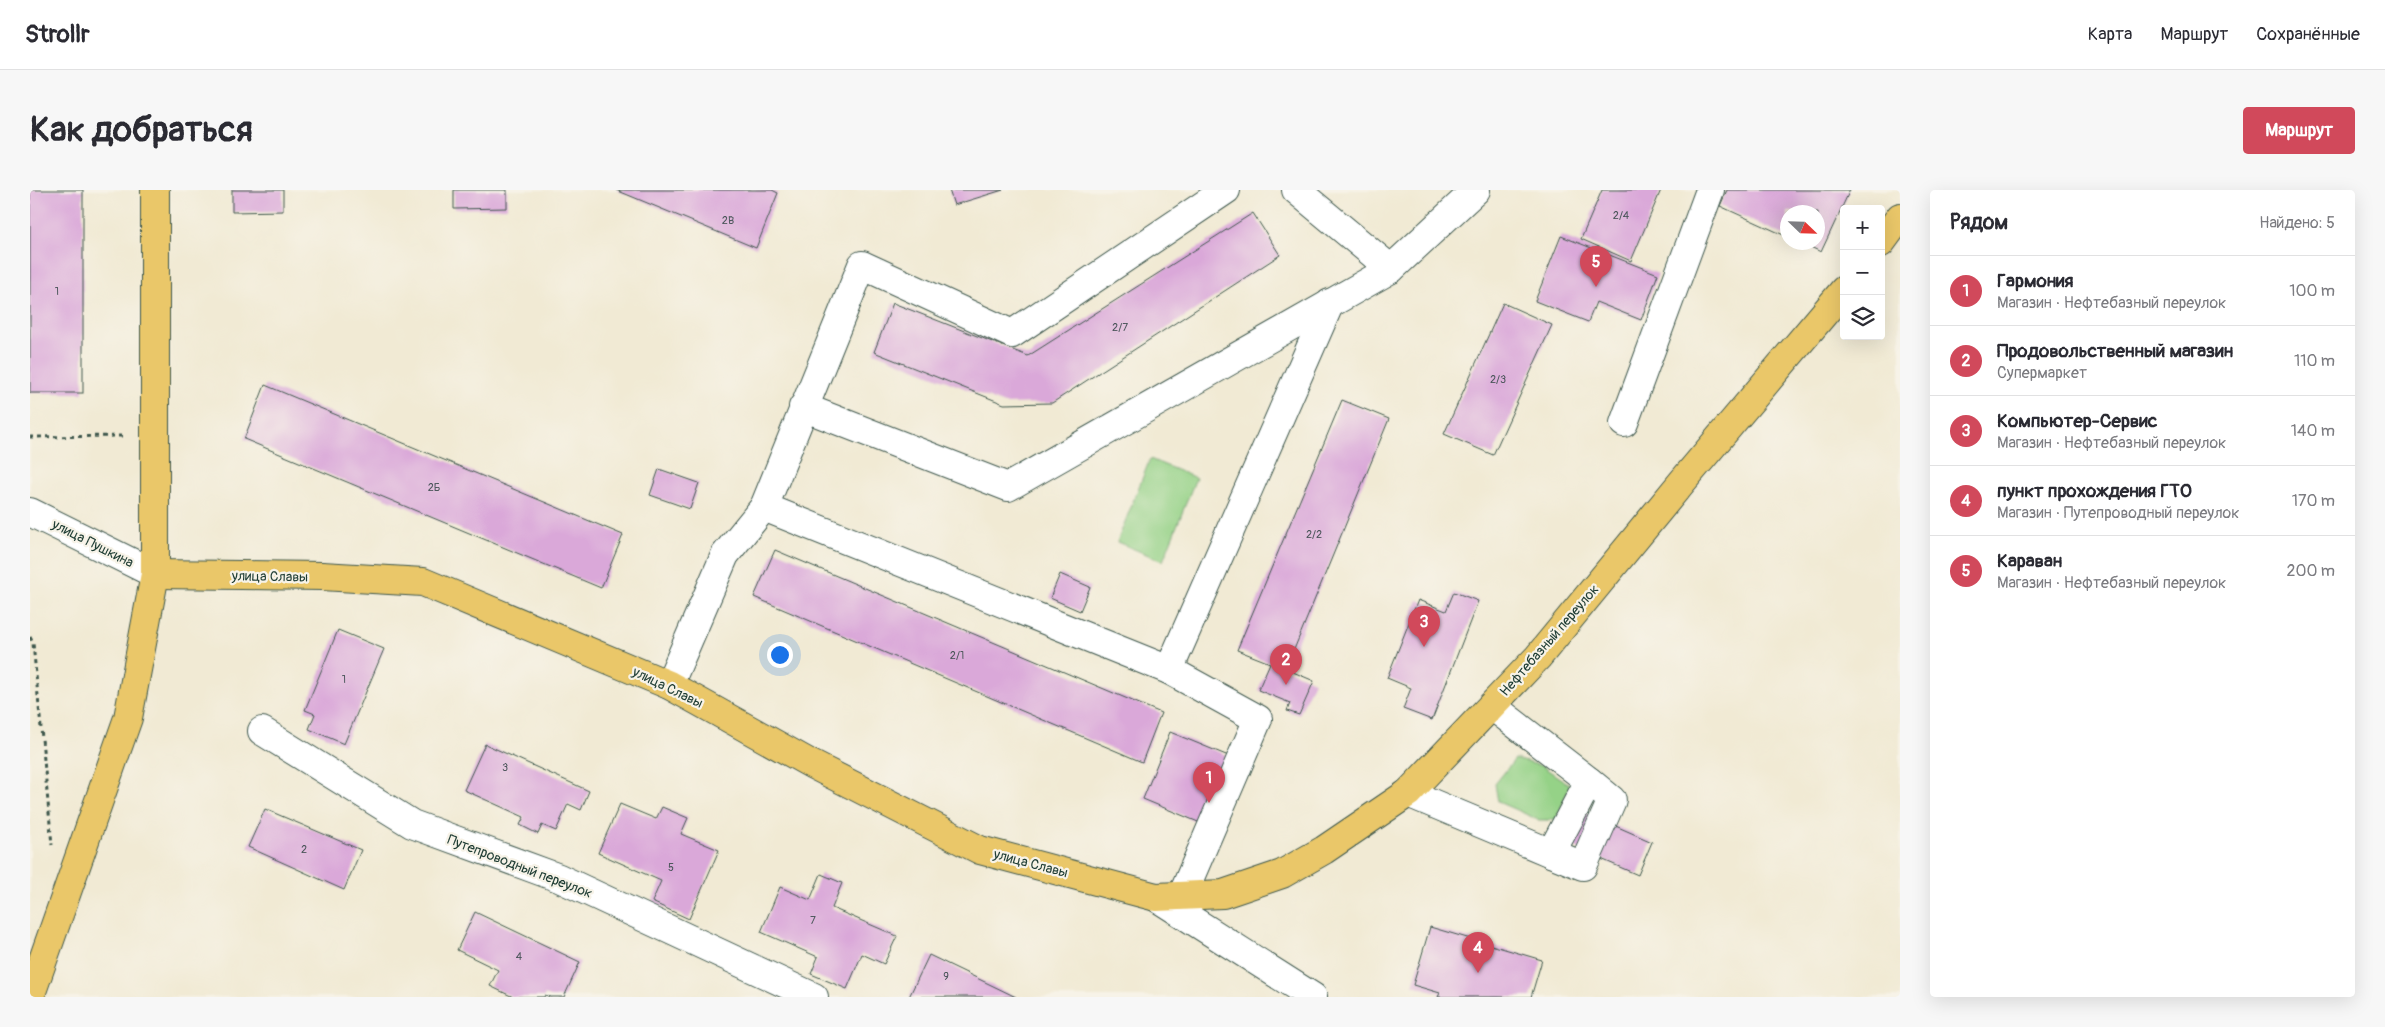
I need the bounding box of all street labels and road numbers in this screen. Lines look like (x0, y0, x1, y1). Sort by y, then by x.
street label: улица Пушкина (48, 515, 136, 571)
street label: улица Славы (231, 567, 308, 586)
street label: Нефтебазный переулок (1496, 581, 1602, 700)
street label: улица Славы (629, 663, 706, 712)
street label: Путепроводный переулок (445, 831, 595, 902)
street label: улица Славы (991, 845, 1070, 882)

